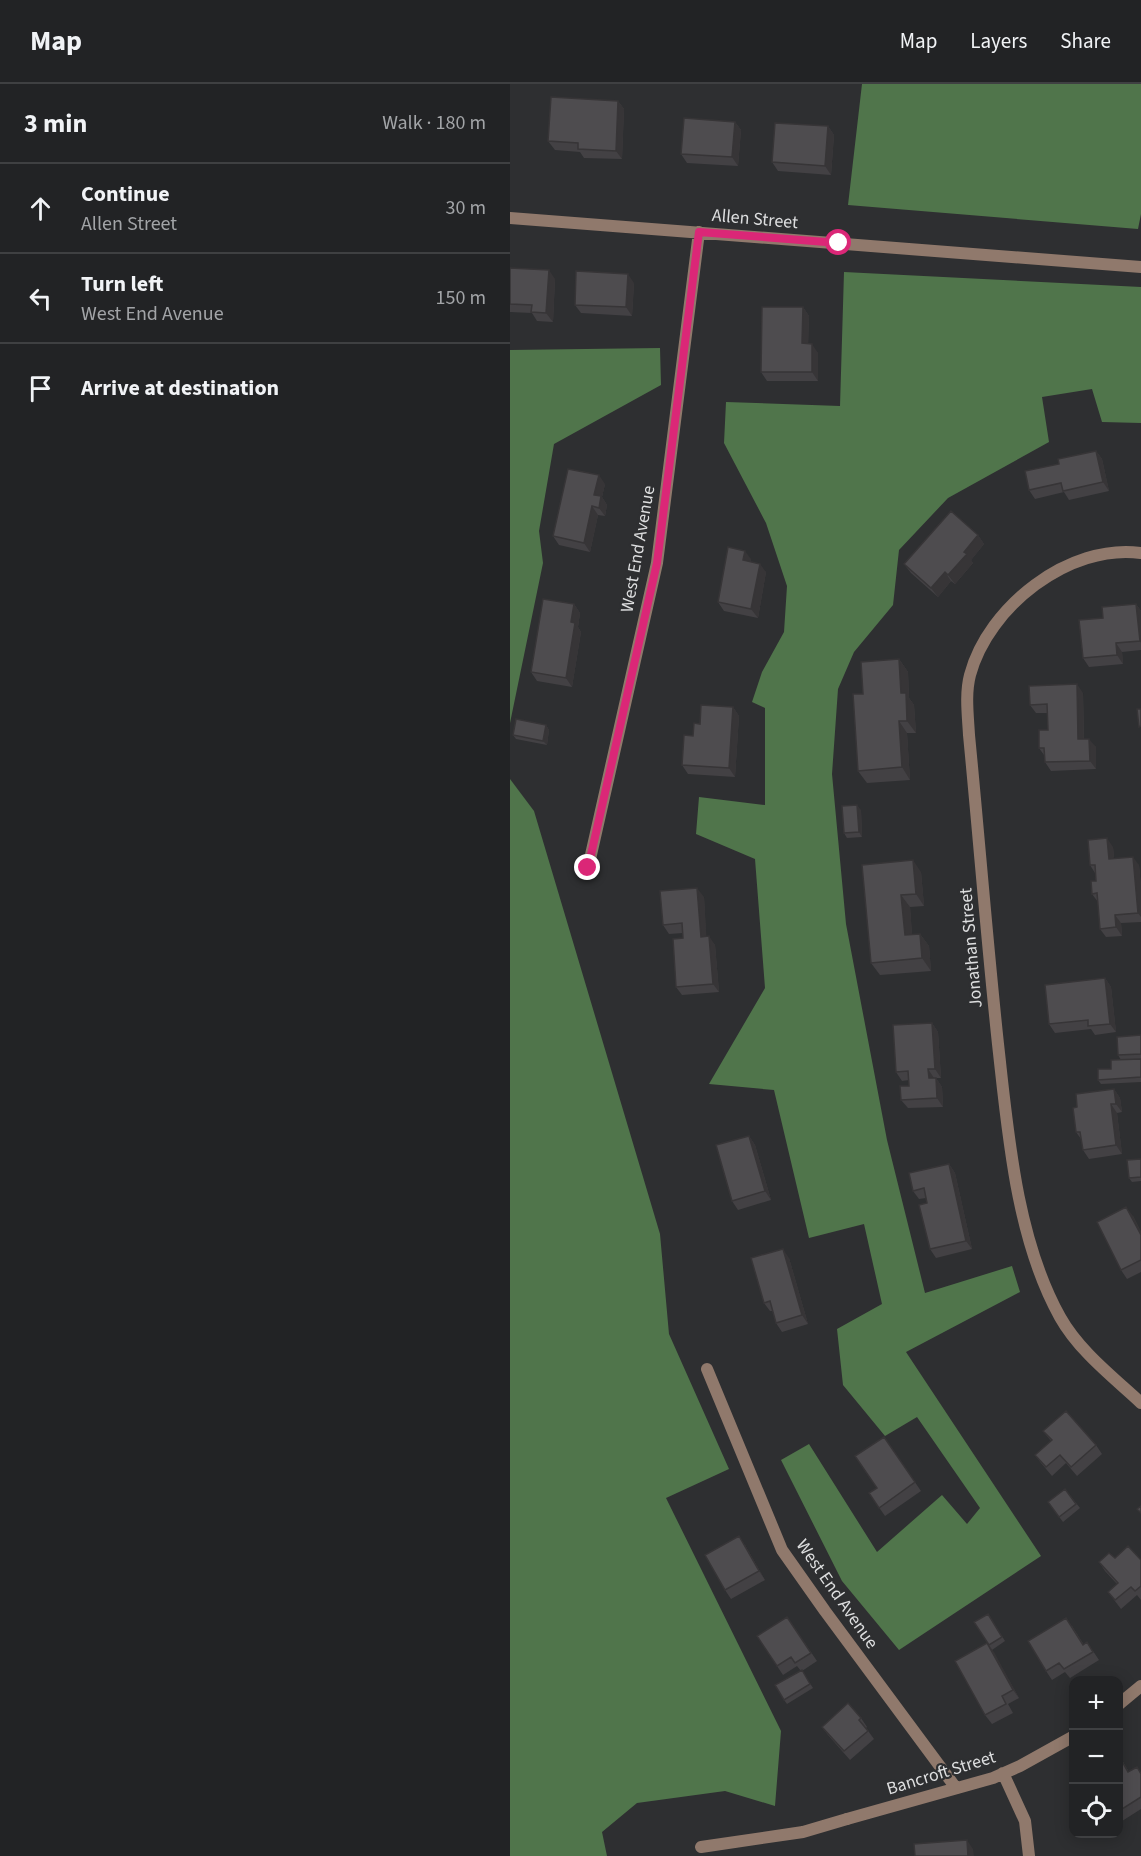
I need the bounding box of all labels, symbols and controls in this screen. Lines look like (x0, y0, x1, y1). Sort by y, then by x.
text: Map (30, 21, 82, 61)
text: Map (900, 26, 937, 56)
text: Layers (970, 26, 1027, 56)
text: Share (1060, 26, 1111, 56)
text: 3 min (24, 105, 87, 142)
text: Walk · 180 m (382, 109, 486, 137)
text: Continue (81, 178, 170, 210)
icon: ahead (24, 192, 57, 225)
text: 30 m (446, 194, 486, 222)
street label: Allen Street (711, 203, 799, 235)
text: Allen Street (81, 210, 177, 238)
route start (825, 229, 851, 255)
text: Turn left (81, 268, 163, 300)
icon: left (24, 282, 57, 315)
text: 150 m (436, 284, 486, 312)
text: West End Avenue (81, 300, 224, 328)
icon: arrive (24, 372, 57, 405)
text: Arrive at destination (81, 372, 279, 404)
street label: West End Avenue (615, 484, 661, 614)
route end (574, 854, 600, 880)
street label: Jonathan Street (953, 887, 989, 1009)
street label: West End Avenue (790, 1534, 884, 1654)
map controls (1069, 1676, 1123, 1838)
button: + (1069, 1676, 1123, 1730)
button: − (1069, 1730, 1123, 1784)
street label: Bancroft Street (883, 1745, 999, 1801)
button: locate (1069, 1784, 1123, 1838)

